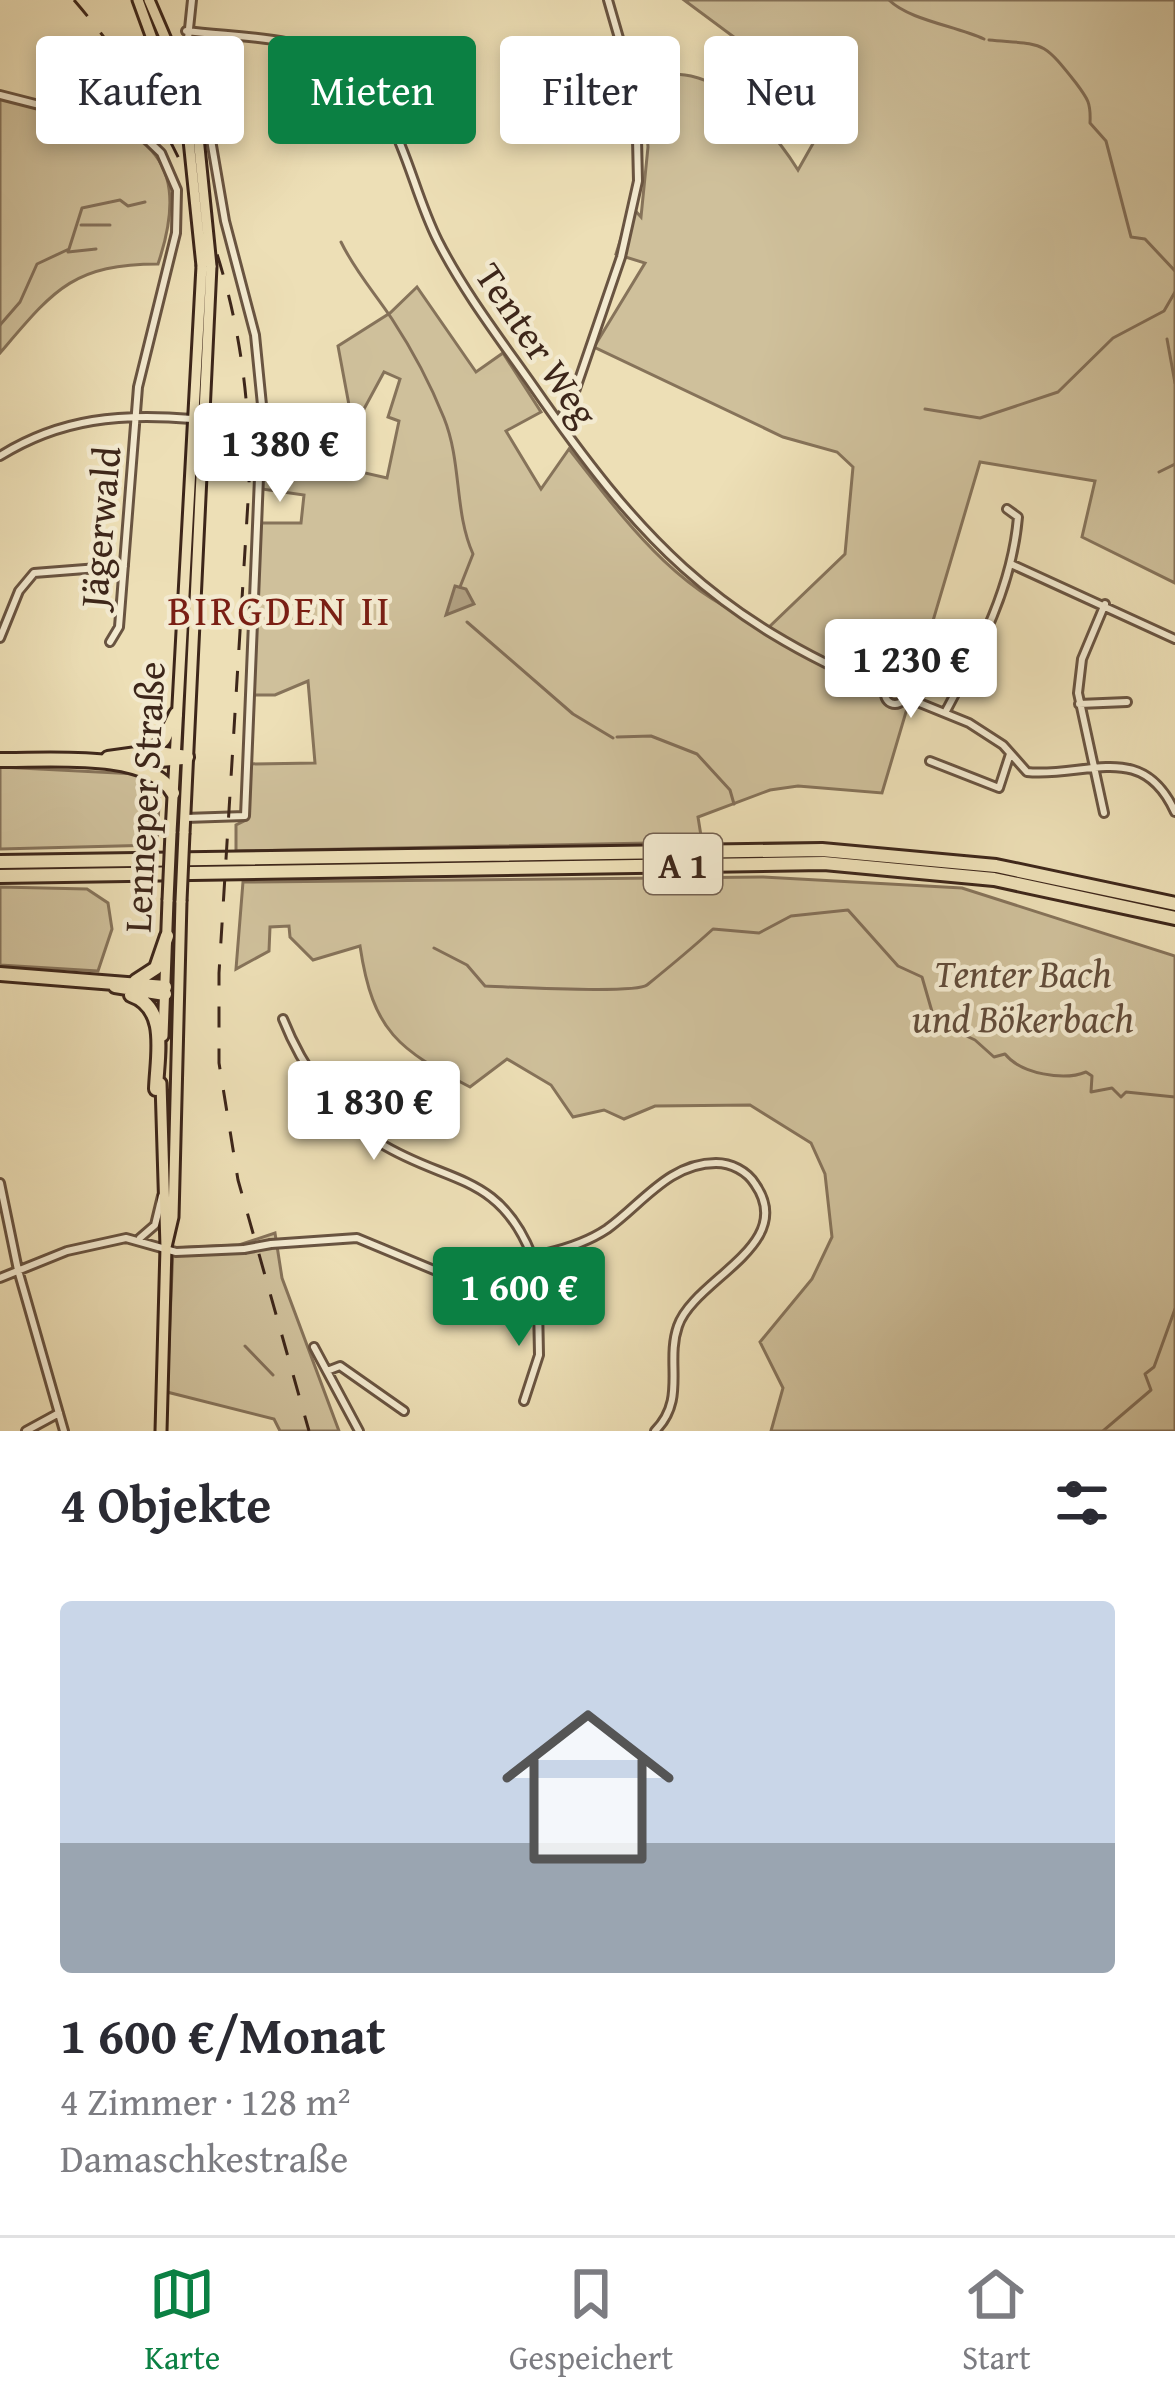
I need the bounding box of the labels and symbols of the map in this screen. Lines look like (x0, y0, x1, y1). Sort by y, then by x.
street label: Tenter Weg (462, 251, 614, 438)
pin: 1 380 € (169, 403, 391, 505)
street label: Jägerwald (63, 444, 134, 615)
district label: BIRGDEN II (168, 579, 392, 640)
pin: 1 230 € (800, 619, 1022, 721)
street label: Lenneper Straße (107, 660, 179, 934)
road number: A 1 (644, 834, 722, 894)
park label: Tenter Bach und Bökerbach (912, 944, 1134, 1046)
pin: 1 830 € (263, 1061, 485, 1163)
pin: 1 600 € (408, 1247, 630, 1349)

